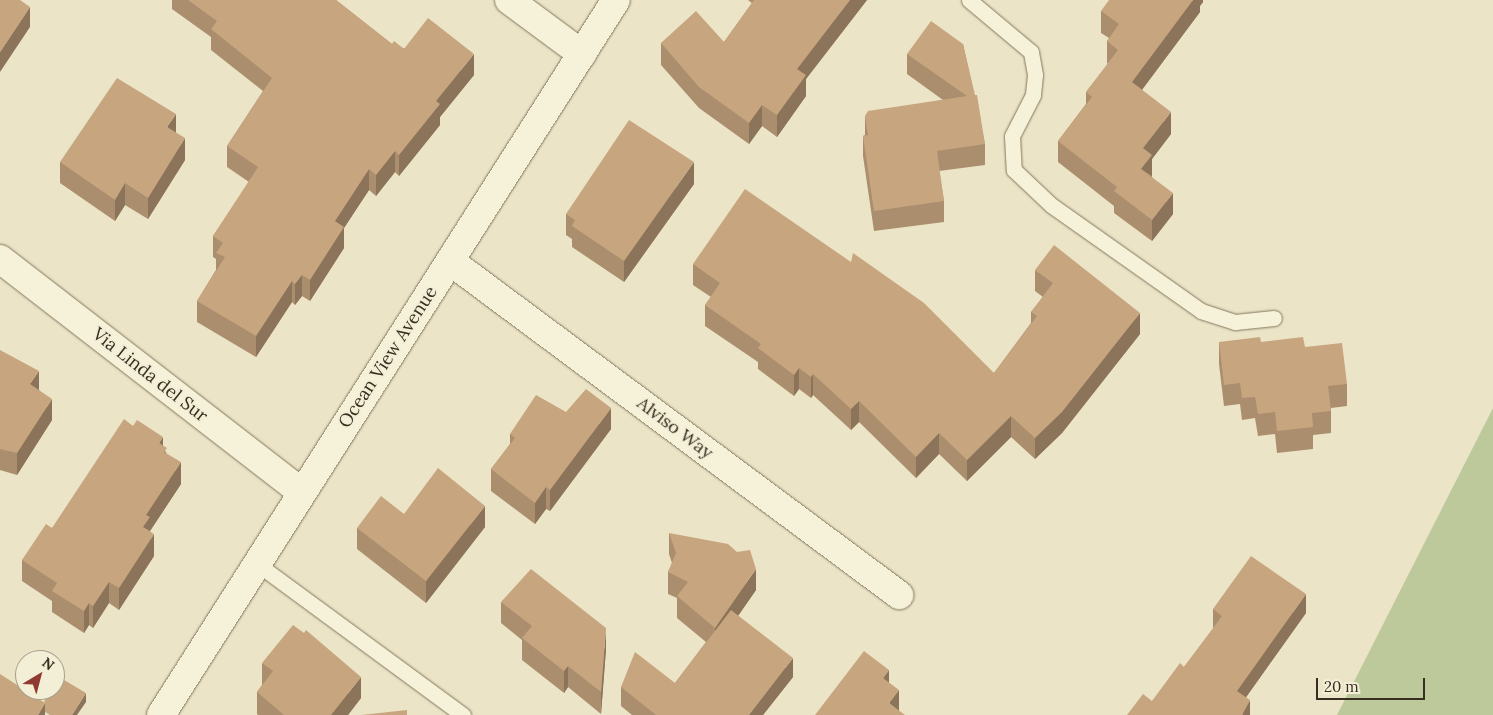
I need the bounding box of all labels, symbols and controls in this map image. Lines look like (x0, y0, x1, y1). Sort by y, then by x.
street label: Ocean View Avenue (334, 282, 442, 432)
street label: Via Linda del Sur (88, 323, 212, 427)
street label: Alviso Way (633, 392, 717, 464)
north arrow (15, 650, 65, 700)
text: N (39, 653, 58, 674)
scale bar (1318, 668, 1427, 700)
text: 20 m (1324, 677, 1359, 696)

